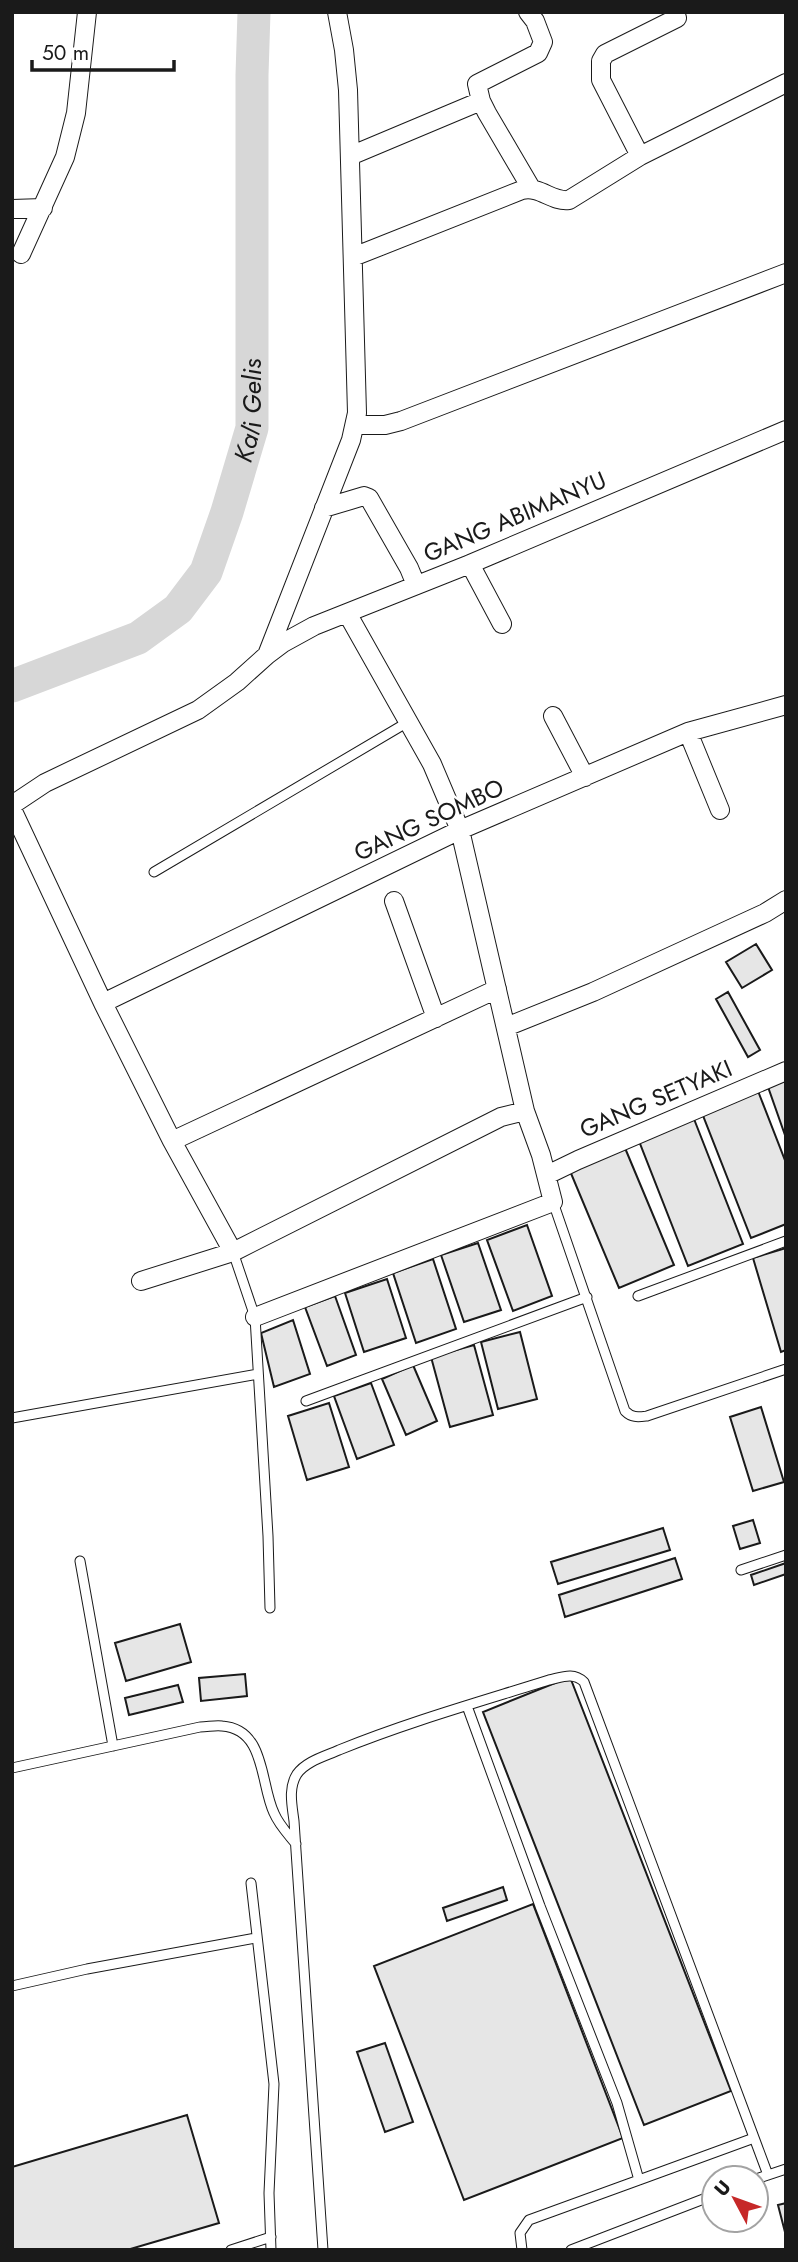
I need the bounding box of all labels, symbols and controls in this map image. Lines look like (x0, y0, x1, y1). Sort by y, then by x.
scale bar (32, 28, 173, 72)
text: 50 m (42, 38, 89, 68)
water label: Kali Gelis (224, 358, 271, 467)
street label: GANG ABIMANYU (418, 462, 612, 571)
street label: GANG SOMBO (348, 769, 510, 870)
street label: GANG SETYAKI (574, 1051, 738, 1146)
north arrow (700, 2164, 770, 2234)
text: U (708, 2174, 737, 2202)

